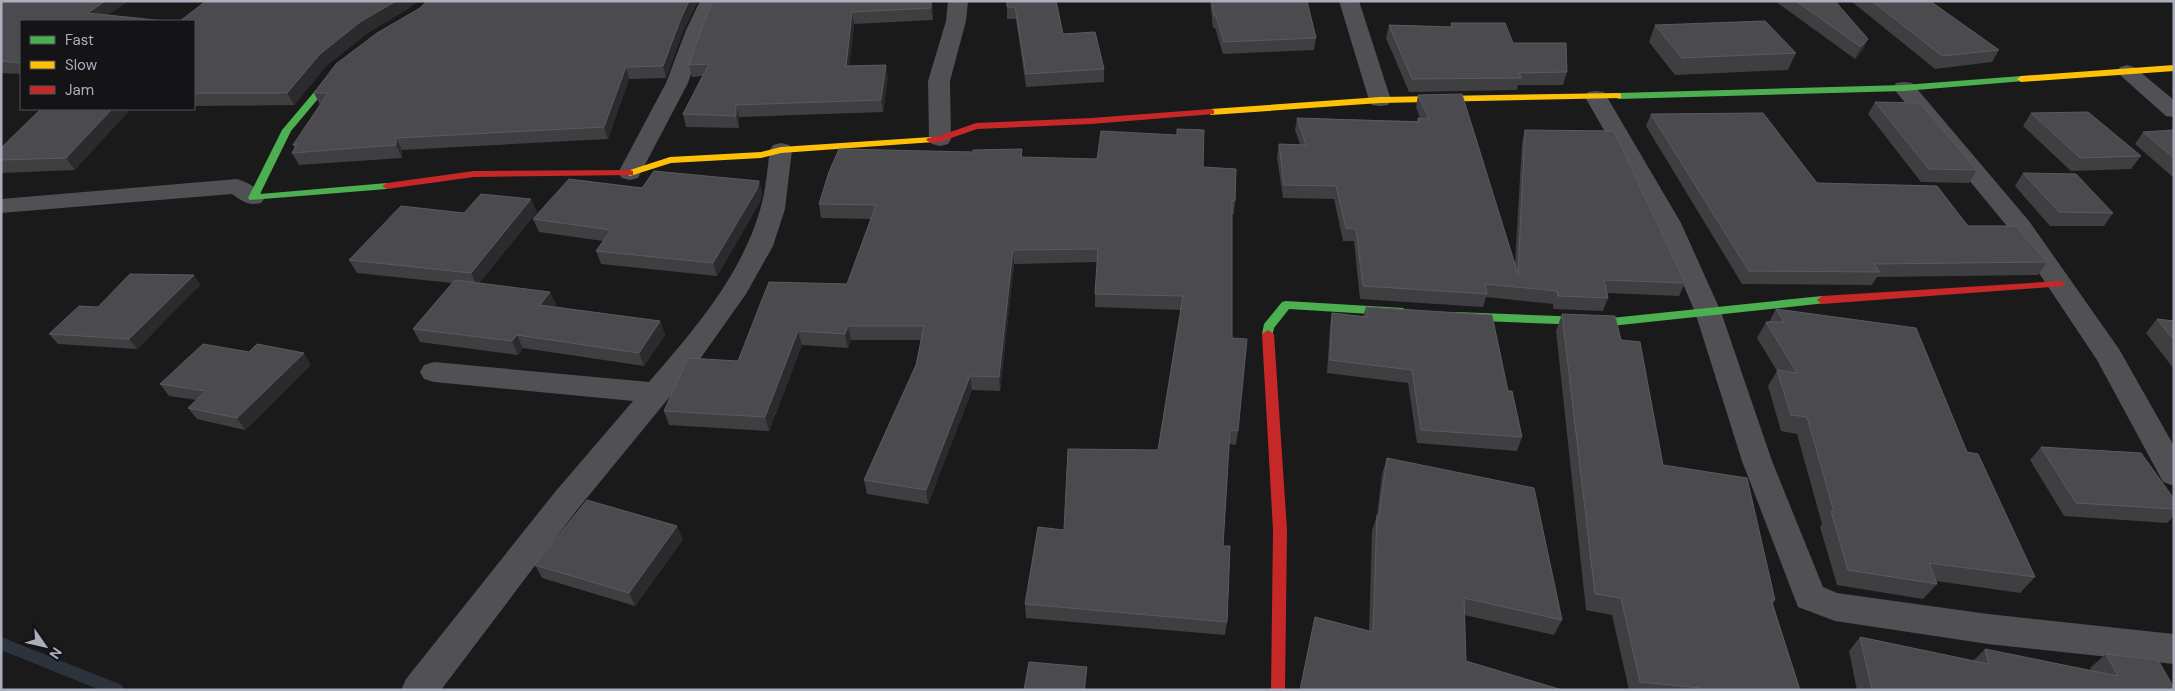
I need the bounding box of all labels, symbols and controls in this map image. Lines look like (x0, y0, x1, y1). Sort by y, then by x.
legend (20, 20, 195, 110)
text: Fast (65, 30, 94, 50)
text: Slow (65, 55, 98, 75)
text: Jam (65, 80, 94, 100)
north arrow (20, 621, 70, 671)
text: N (45, 644, 66, 663)

